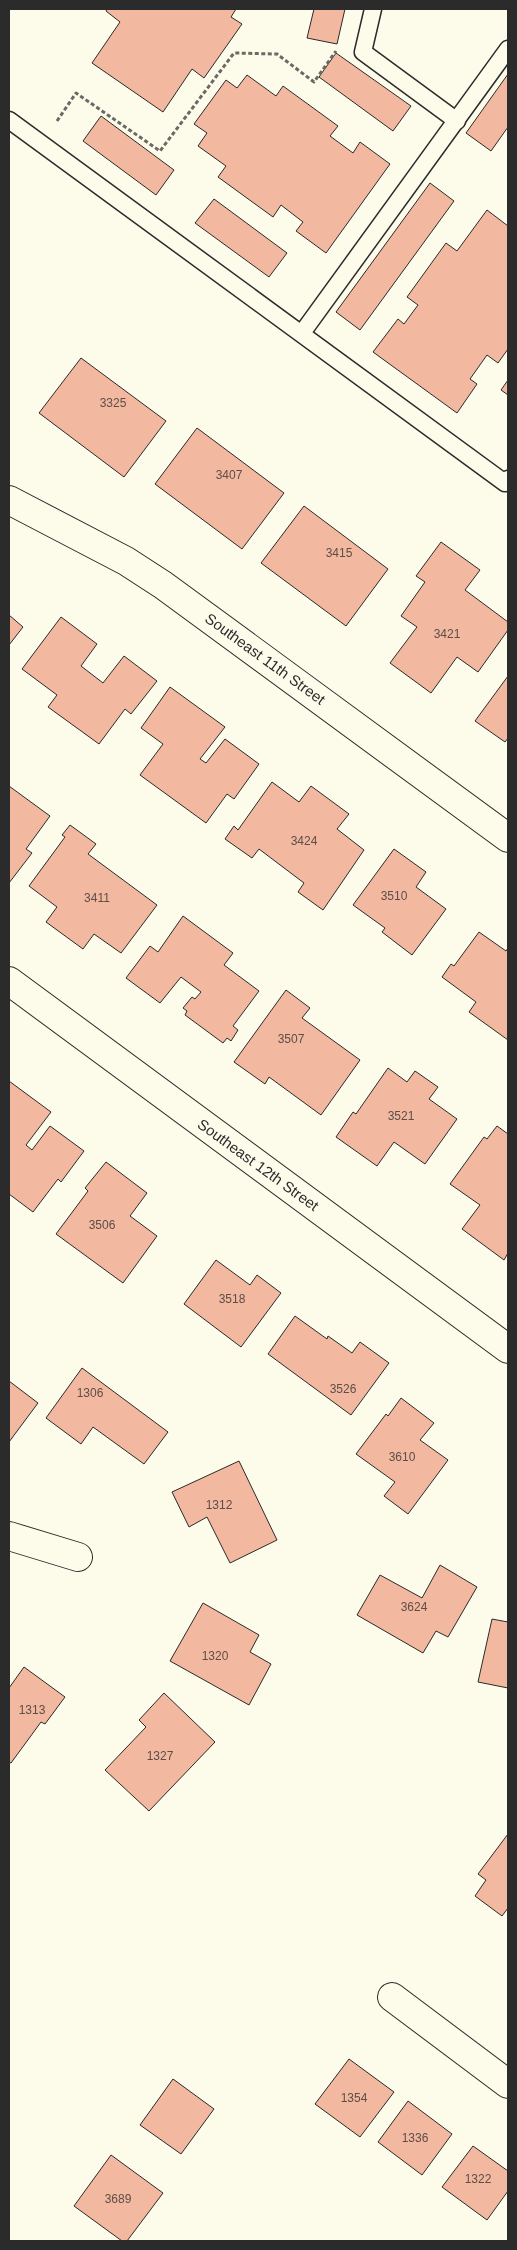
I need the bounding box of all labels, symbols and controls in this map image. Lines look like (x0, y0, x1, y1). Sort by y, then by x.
house number: 3325 (100, 396, 127, 410)
house number: 3407 (216, 468, 243, 482)
house number: 3415 (326, 546, 353, 560)
street label: Southeast 11th Street (202, 609, 329, 708)
house number: 3421 (434, 627, 461, 641)
house number: 3424 (291, 834, 318, 848)
house number: 3510 (381, 889, 408, 903)
house number: 3411 (84, 891, 110, 905)
house number: 3507 (278, 1032, 305, 1046)
house number: 3521 (388, 1109, 415, 1123)
street label: Southeast 12th Street (195, 1115, 323, 1215)
house number: 3506 (89, 1218, 116, 1232)
house number: 3518 (219, 1292, 246, 1306)
house number: 3526 (330, 1382, 357, 1396)
house number: 1306 (77, 1386, 104, 1400)
house number: 3610 (389, 1450, 416, 1464)
house number: 1312 (206, 1498, 233, 1512)
house number: 3624 (401, 1600, 428, 1614)
house number: 1320 (202, 1649, 229, 1663)
house number: 1313 (19, 1703, 46, 1717)
house number: 1327 (147, 1749, 174, 1763)
house number: 1354 (341, 2091, 368, 2105)
house number: 1336 (402, 2131, 429, 2145)
house number: 1322 (465, 2172, 492, 2186)
house number: 3689 (105, 2192, 132, 2206)

